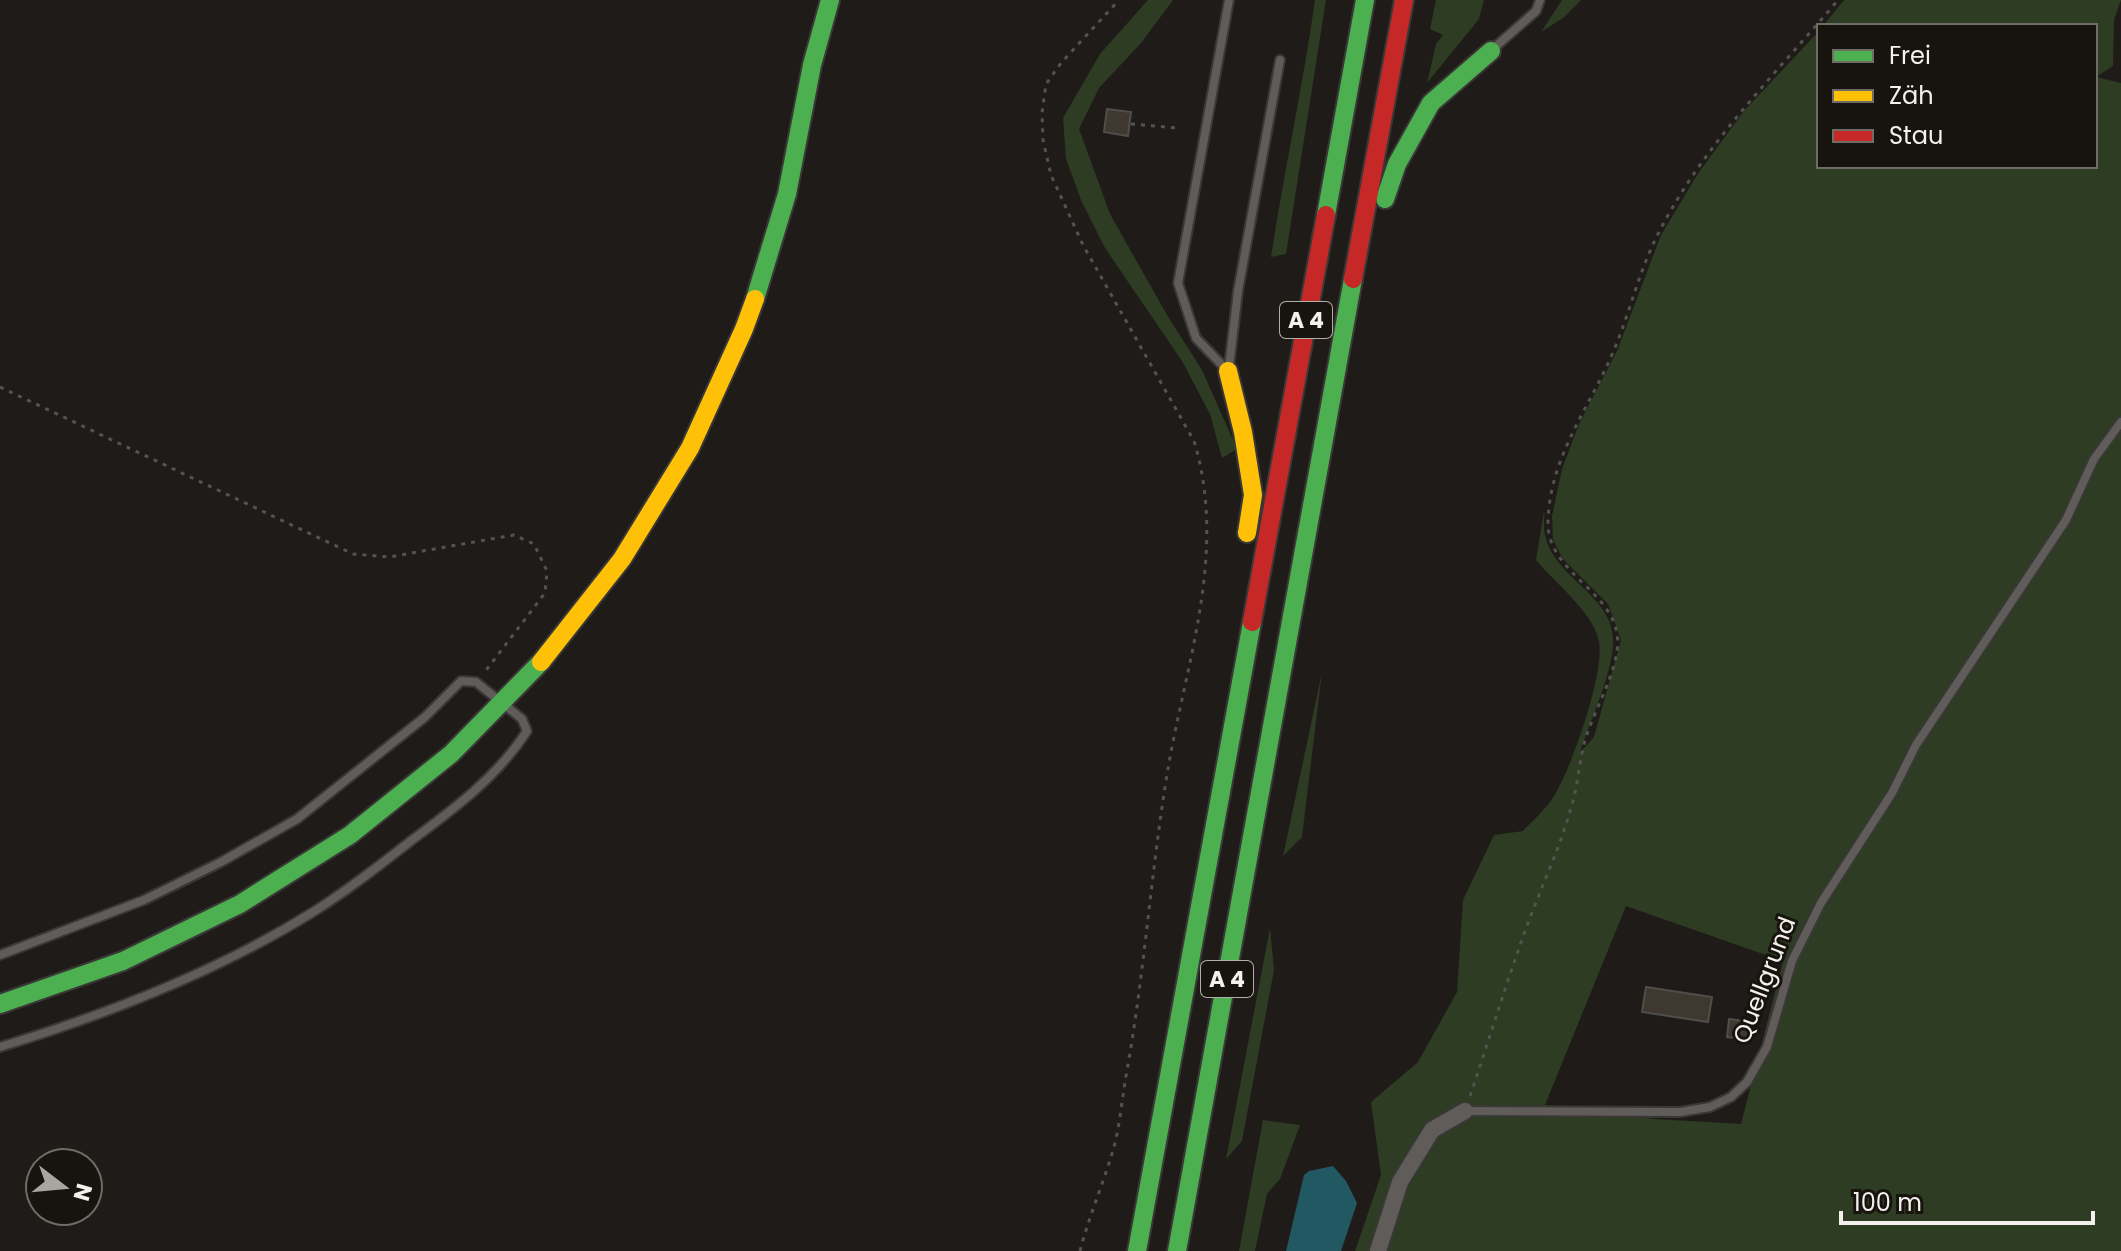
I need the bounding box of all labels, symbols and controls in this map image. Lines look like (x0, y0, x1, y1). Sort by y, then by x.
legend (1817, 24, 2097, 168)
text: Frei (1889, 39, 1931, 72)
text: Zäh (1889, 79, 1934, 112)
text: Stau (1889, 119, 1943, 152)
road number: A 4 (1280, 302, 1332, 338)
street label: Quellgrund (1725, 912, 1803, 1048)
road number: A 4 (1201, 961, 1253, 997)
north arrow (24, 1147, 104, 1227)
scale bar (1841, 1175, 2093, 1225)
text: N (66, 1180, 100, 1205)
text: 100 m (1853, 1186, 1922, 1219)

